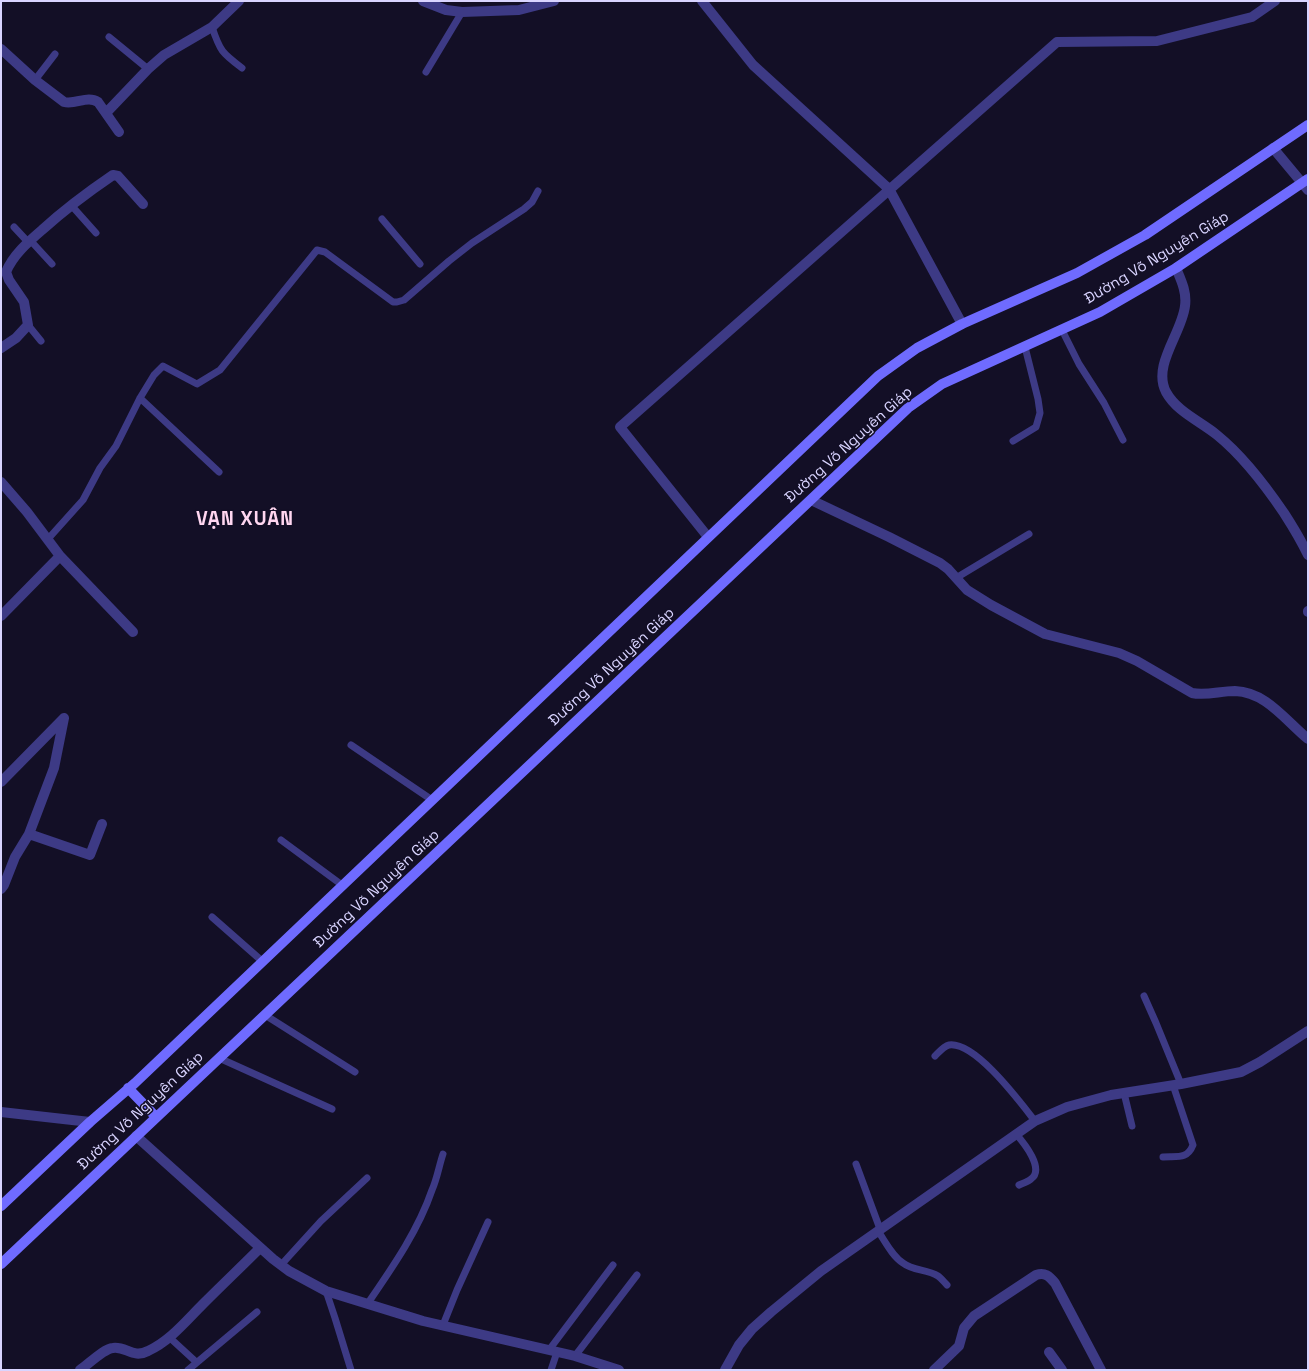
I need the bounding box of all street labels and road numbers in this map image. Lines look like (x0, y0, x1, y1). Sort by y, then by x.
street label: Đường Võ Nguyên Giáp (1082, 208, 1232, 308)
street label: Đường Võ Nguyên Giáp (782, 383, 916, 507)
street label: Đường Võ Nguyên Giáp (545, 604, 679, 730)
street label: Đường Võ Nguyên Giáp (310, 826, 444, 952)
street label: Đường Võ Nguyên Giáp (74, 1048, 208, 1174)

